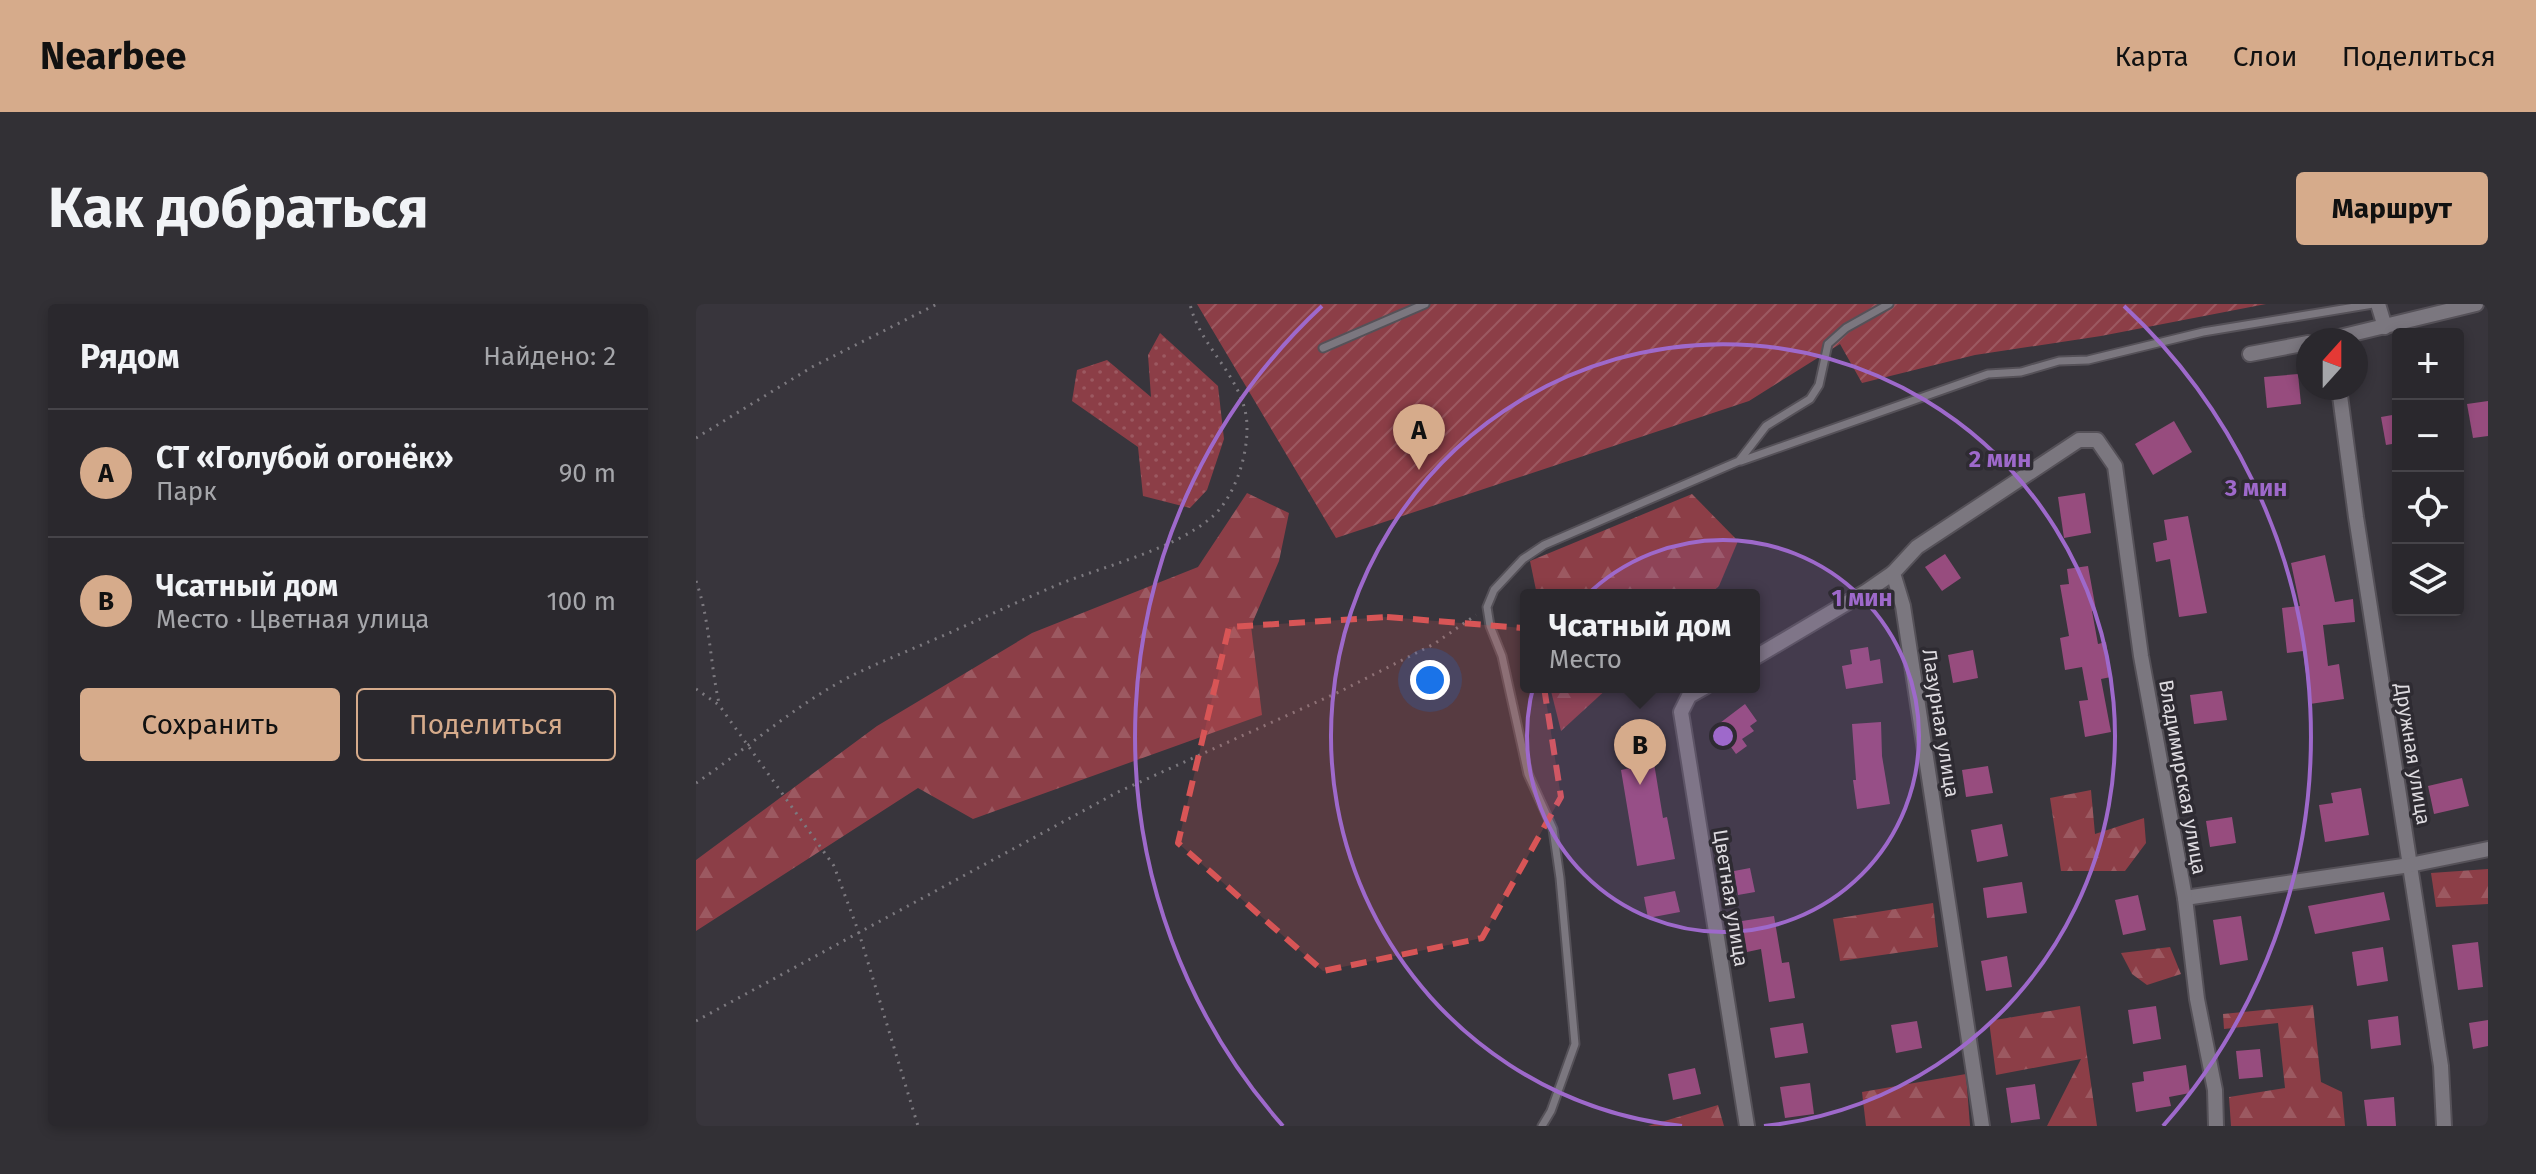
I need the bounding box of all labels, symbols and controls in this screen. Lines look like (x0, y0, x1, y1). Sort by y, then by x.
text: Nearbee (40, 33, 187, 79)
text: Карта (2114, 40, 2189, 73)
text: Слои (2233, 40, 2298, 73)
text: Поделиться (2342, 40, 2496, 73)
button: Маршрут (2296, 172, 2488, 245)
text: Как добраться (48, 175, 429, 242)
north arrow (2296, 328, 2368, 400)
map controls (2392, 328, 2464, 616)
button: + (2392, 328, 2464, 400)
text: Рядом (80, 336, 179, 377)
text: Найдено: 2 (483, 341, 616, 372)
button: − (2392, 400, 2464, 472)
pin: A (1393, 404, 1445, 470)
text: СТ «Голубой огонёк» (156, 440, 453, 476)
text: 2 мин (1969, 445, 2031, 473)
text: A (98, 458, 114, 489)
text: 90 m (559, 458, 616, 489)
button: locate (2392, 472, 2464, 544)
text: 3 мин (2224, 474, 2287, 502)
text: Парк (156, 476, 217, 507)
button: layers (2392, 544, 2464, 616)
text: Чсатный дом (156, 568, 338, 604)
text: 1 мин (1831, 584, 1893, 612)
text: B (98, 586, 114, 617)
text: 100 m (547, 586, 616, 617)
popup (1520, 589, 1760, 693)
text: Место · Цветная улица (156, 604, 429, 635)
text: Чсатный дом (1549, 608, 1731, 644)
text: Место (1549, 644, 1622, 675)
street label: Лазурная улица (1917, 647, 1965, 799)
your location (1410, 660, 1450, 700)
street label: Владимирская улица (2154, 678, 2212, 876)
street label: Дружная улица (2390, 680, 2436, 827)
button: Сохранить (80, 688, 340, 761)
button: Поделиться (356, 688, 616, 761)
pin: B (1614, 719, 1666, 785)
centre of rings (1709, 722, 1737, 750)
street label: Цветная улица (1708, 828, 1754, 968)

